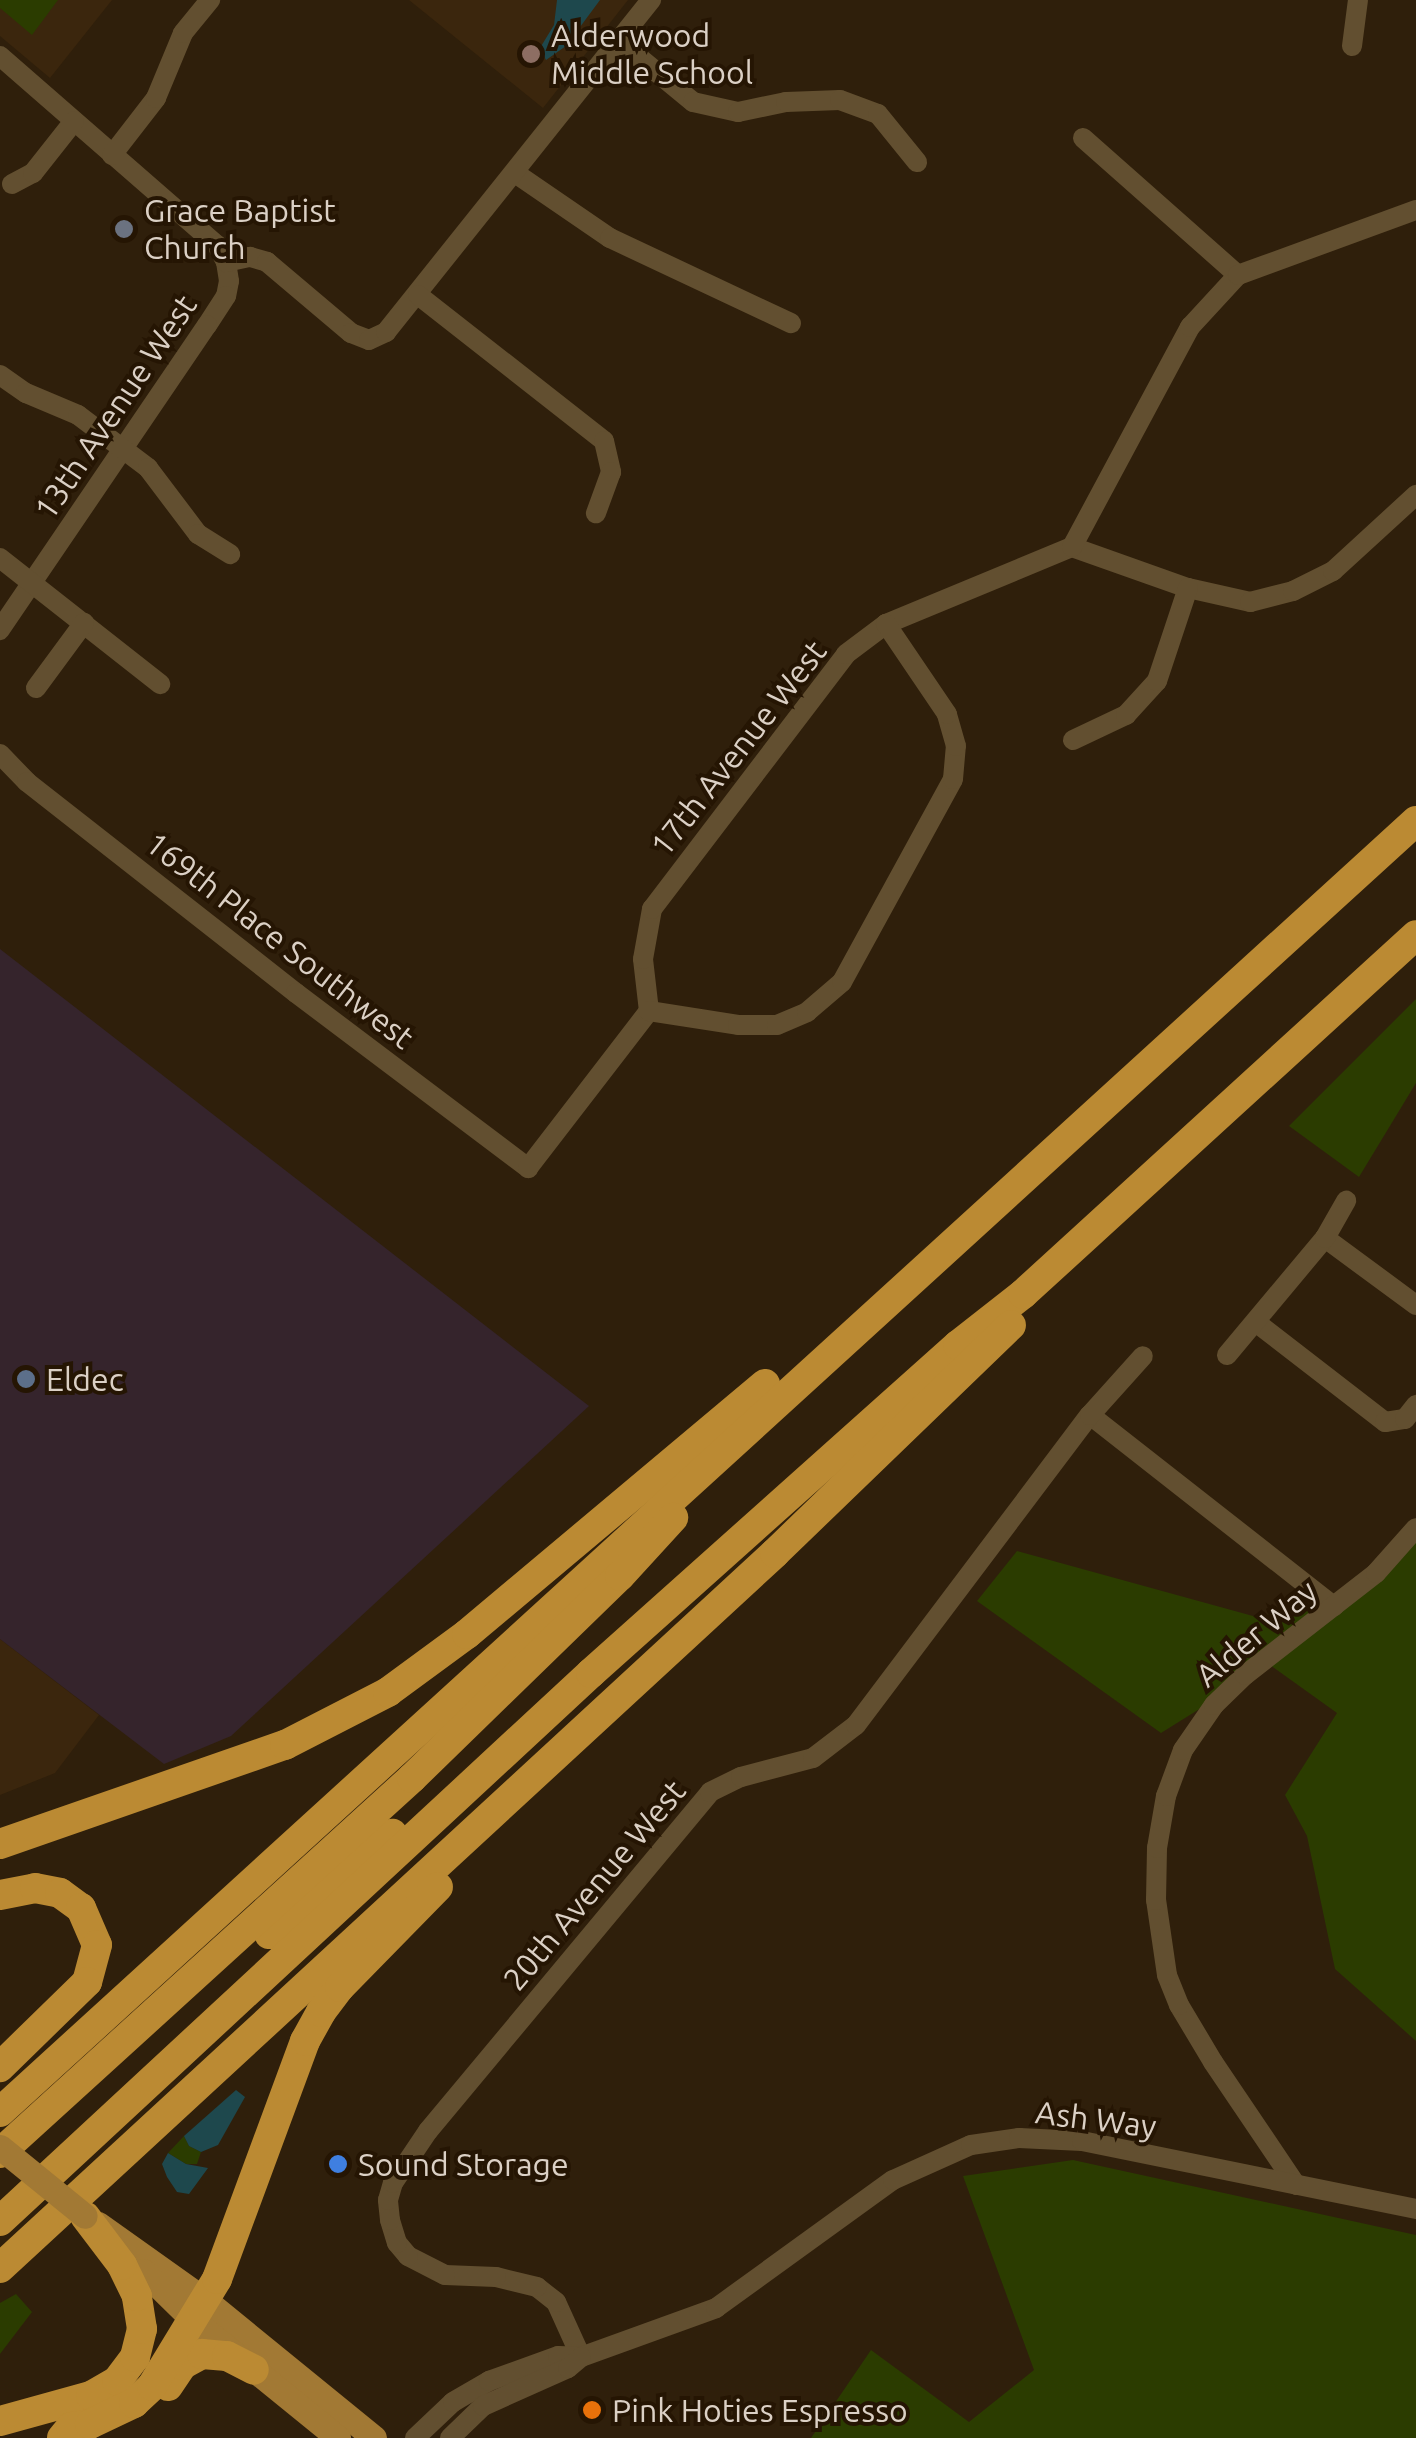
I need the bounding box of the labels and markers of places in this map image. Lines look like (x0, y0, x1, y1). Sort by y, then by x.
place label: Alderwood Middle School (551, 17, 753, 92)
marker: Alderwood Middle School (520, 43, 542, 65)
place label: Grace Baptist Church (144, 192, 336, 267)
marker: Grace Baptist Church (113, 218, 135, 240)
place label: Eldec (46, 1360, 124, 1398)
marker: Eldec (15, 1368, 37, 1390)
place label: Sound Storage (358, 2145, 569, 2183)
marker: Sound Storage (327, 2153, 349, 2175)
place label: Pink Hoties Espresso (612, 2391, 908, 2429)
marker: Pink Hoties Espresso (581, 2399, 603, 2421)

